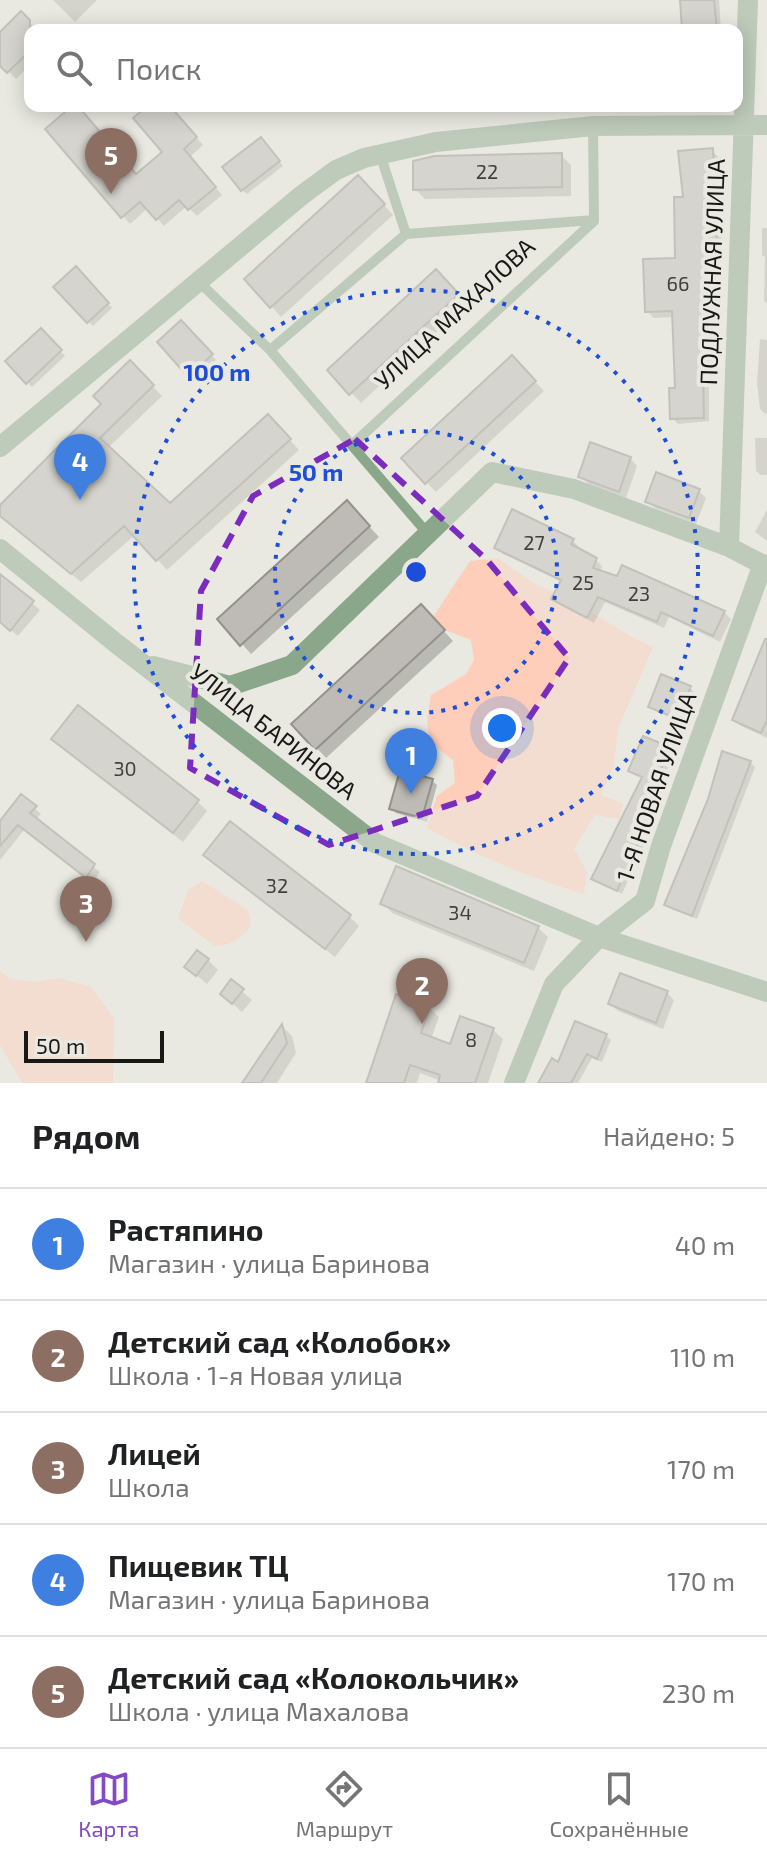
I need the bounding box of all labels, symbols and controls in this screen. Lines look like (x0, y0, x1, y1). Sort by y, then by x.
search box (24, 24, 743, 112)
icon: search (52, 46, 96, 90)
text: Поиск (116, 50, 202, 86)
pin: 5 (85, 128, 137, 194)
street label: ПОДЛУЖНАЯ УЛИЦА (693, 158, 730, 386)
house number: 22 (476, 159, 498, 183)
street label: УЛИЦА МАХАЛОВА (368, 231, 540, 395)
house number: 66 (667, 271, 689, 295)
text: 100 m (184, 357, 250, 386)
pin: 4 (54, 434, 106, 500)
text: 50 m (289, 457, 343, 486)
house number: 27 (523, 530, 545, 554)
centre of rings (402, 558, 430, 586)
house number: 25 (572, 570, 594, 594)
house number: 23 (628, 581, 650, 605)
street label: УЛИЦА БАРИНОВА (185, 657, 363, 805)
street label: 1-Я НОВАЯ УЛИЦА (610, 688, 702, 885)
your location (482, 708, 522, 748)
pin: 1 (385, 728, 437, 794)
house number: 30 (113, 756, 137, 780)
house number: 32 (266, 873, 288, 897)
pin: 3 (60, 876, 112, 942)
house number: 34 (448, 900, 472, 924)
pin: 2 (396, 958, 448, 1024)
scale bar (24, 1027, 164, 1063)
house number: 8 (465, 1027, 477, 1051)
text: 50 m (36, 1032, 85, 1058)
text: Рядом (32, 1115, 140, 1156)
text: Найдено: 5 (603, 1120, 735, 1151)
text: Растяпино (108, 1211, 264, 1247)
text: 1 (52, 1229, 64, 1260)
text: 40 m (675, 1229, 735, 1260)
text: Магазин · улица Баринова (108, 1247, 430, 1278)
text: Детский сад «Колобок» (108, 1323, 451, 1359)
text: 2 (50, 1341, 66, 1372)
text: 110 m (670, 1341, 735, 1372)
text: Школа · 1-я Новая улица (108, 1359, 403, 1390)
text: Лицей (108, 1435, 201, 1471)
text: 3 (51, 1453, 65, 1484)
text: 170 m (667, 1453, 735, 1484)
text: Школа (108, 1471, 190, 1502)
text: Пищевик ТЦ (108, 1547, 289, 1583)
text: 4 (50, 1565, 66, 1596)
text: 170 m (667, 1565, 735, 1596)
text: Магазин · улица Баринова (108, 1583, 430, 1614)
text: Детский сад «Колокольчик» (108, 1659, 519, 1695)
text: 5 (51, 1677, 65, 1708)
text: 230 m (662, 1677, 735, 1708)
text: Школа · улица Махалова (108, 1695, 409, 1726)
tab: Карта (78, 1767, 139, 1841)
tab: Маршрут (296, 1767, 393, 1841)
tab: Сохранённые (549, 1767, 689, 1841)

